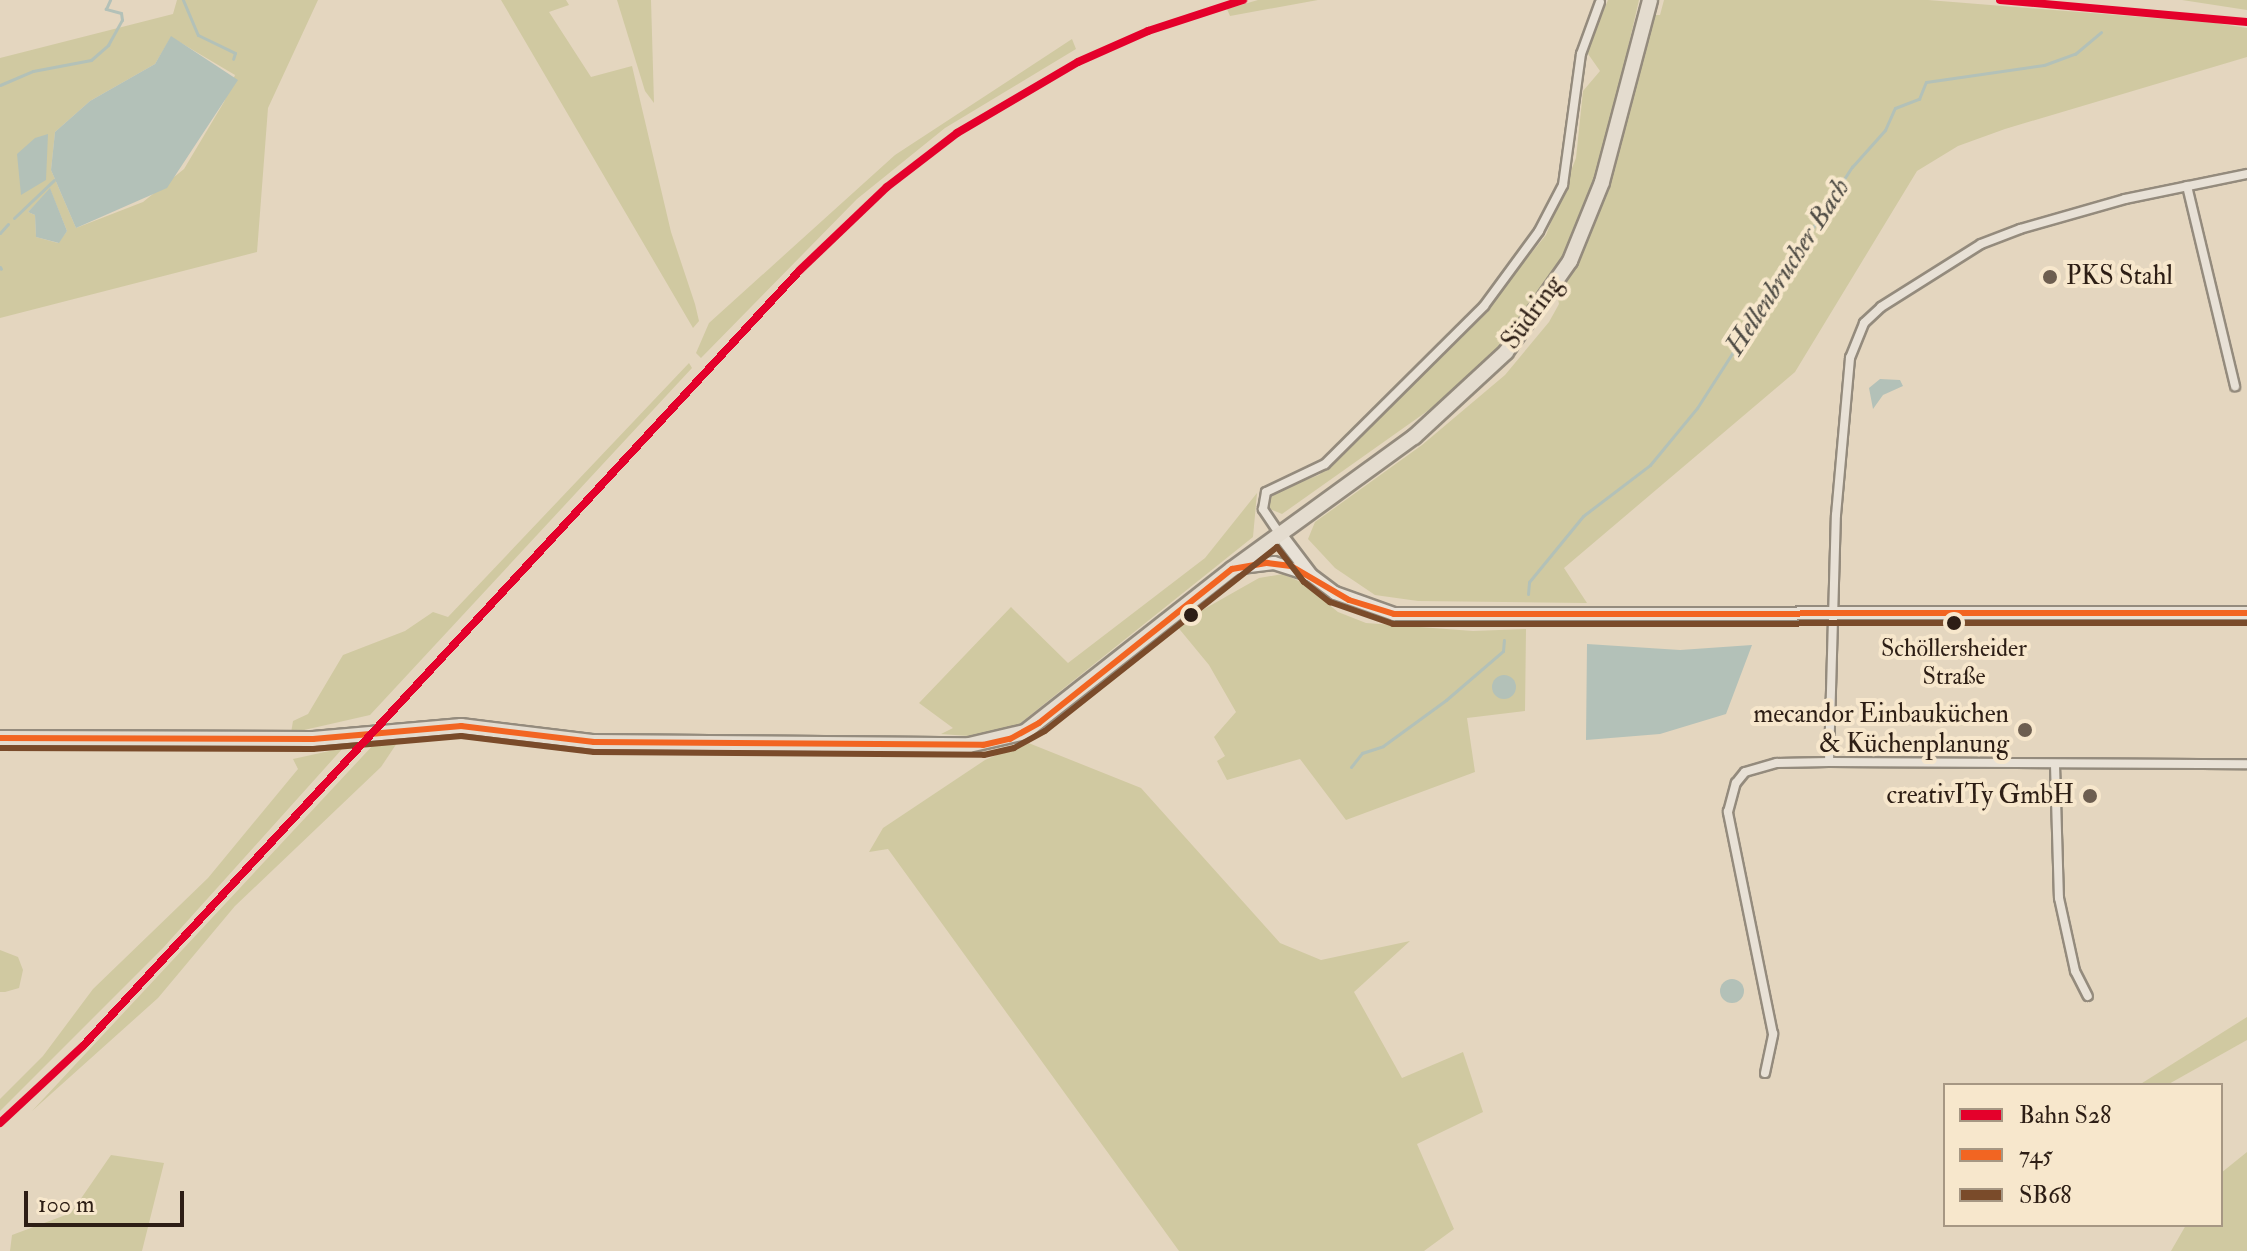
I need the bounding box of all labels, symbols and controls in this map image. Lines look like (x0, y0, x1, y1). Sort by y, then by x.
water label: Hellenbrucher Bach (1718, 172, 1858, 362)
place label: PKS Stahl (2066, 261, 2173, 293)
marker: PKS Stahl (2041, 268, 2059, 286)
street label: Südring (1496, 270, 1570, 356)
unlabelled marker (1183, 607, 1199, 623)
marker: Schöllersheider Straße (1946, 615, 1962, 631)
place label: Schöllersheider Straße (1881, 635, 2027, 691)
place label: mecandor Einbauküchen & Küchenplanung (1753, 699, 2009, 760)
marker: mecandor Einbauküchen & Küchenplanung (2016, 721, 2034, 739)
place label: creativITy GmbH (1887, 780, 2074, 812)
marker: creativITy GmbH (2081, 787, 2099, 805)
legend (1943, 1083, 2223, 1227)
text: Bahn S28 (2019, 1100, 2111, 1131)
text: 745 (2019, 1140, 2053, 1171)
scale bar (28, 1175, 188, 1225)
text: SB68 (2019, 1180, 2071, 1211)
text: 100 m (38, 1189, 95, 1220)

